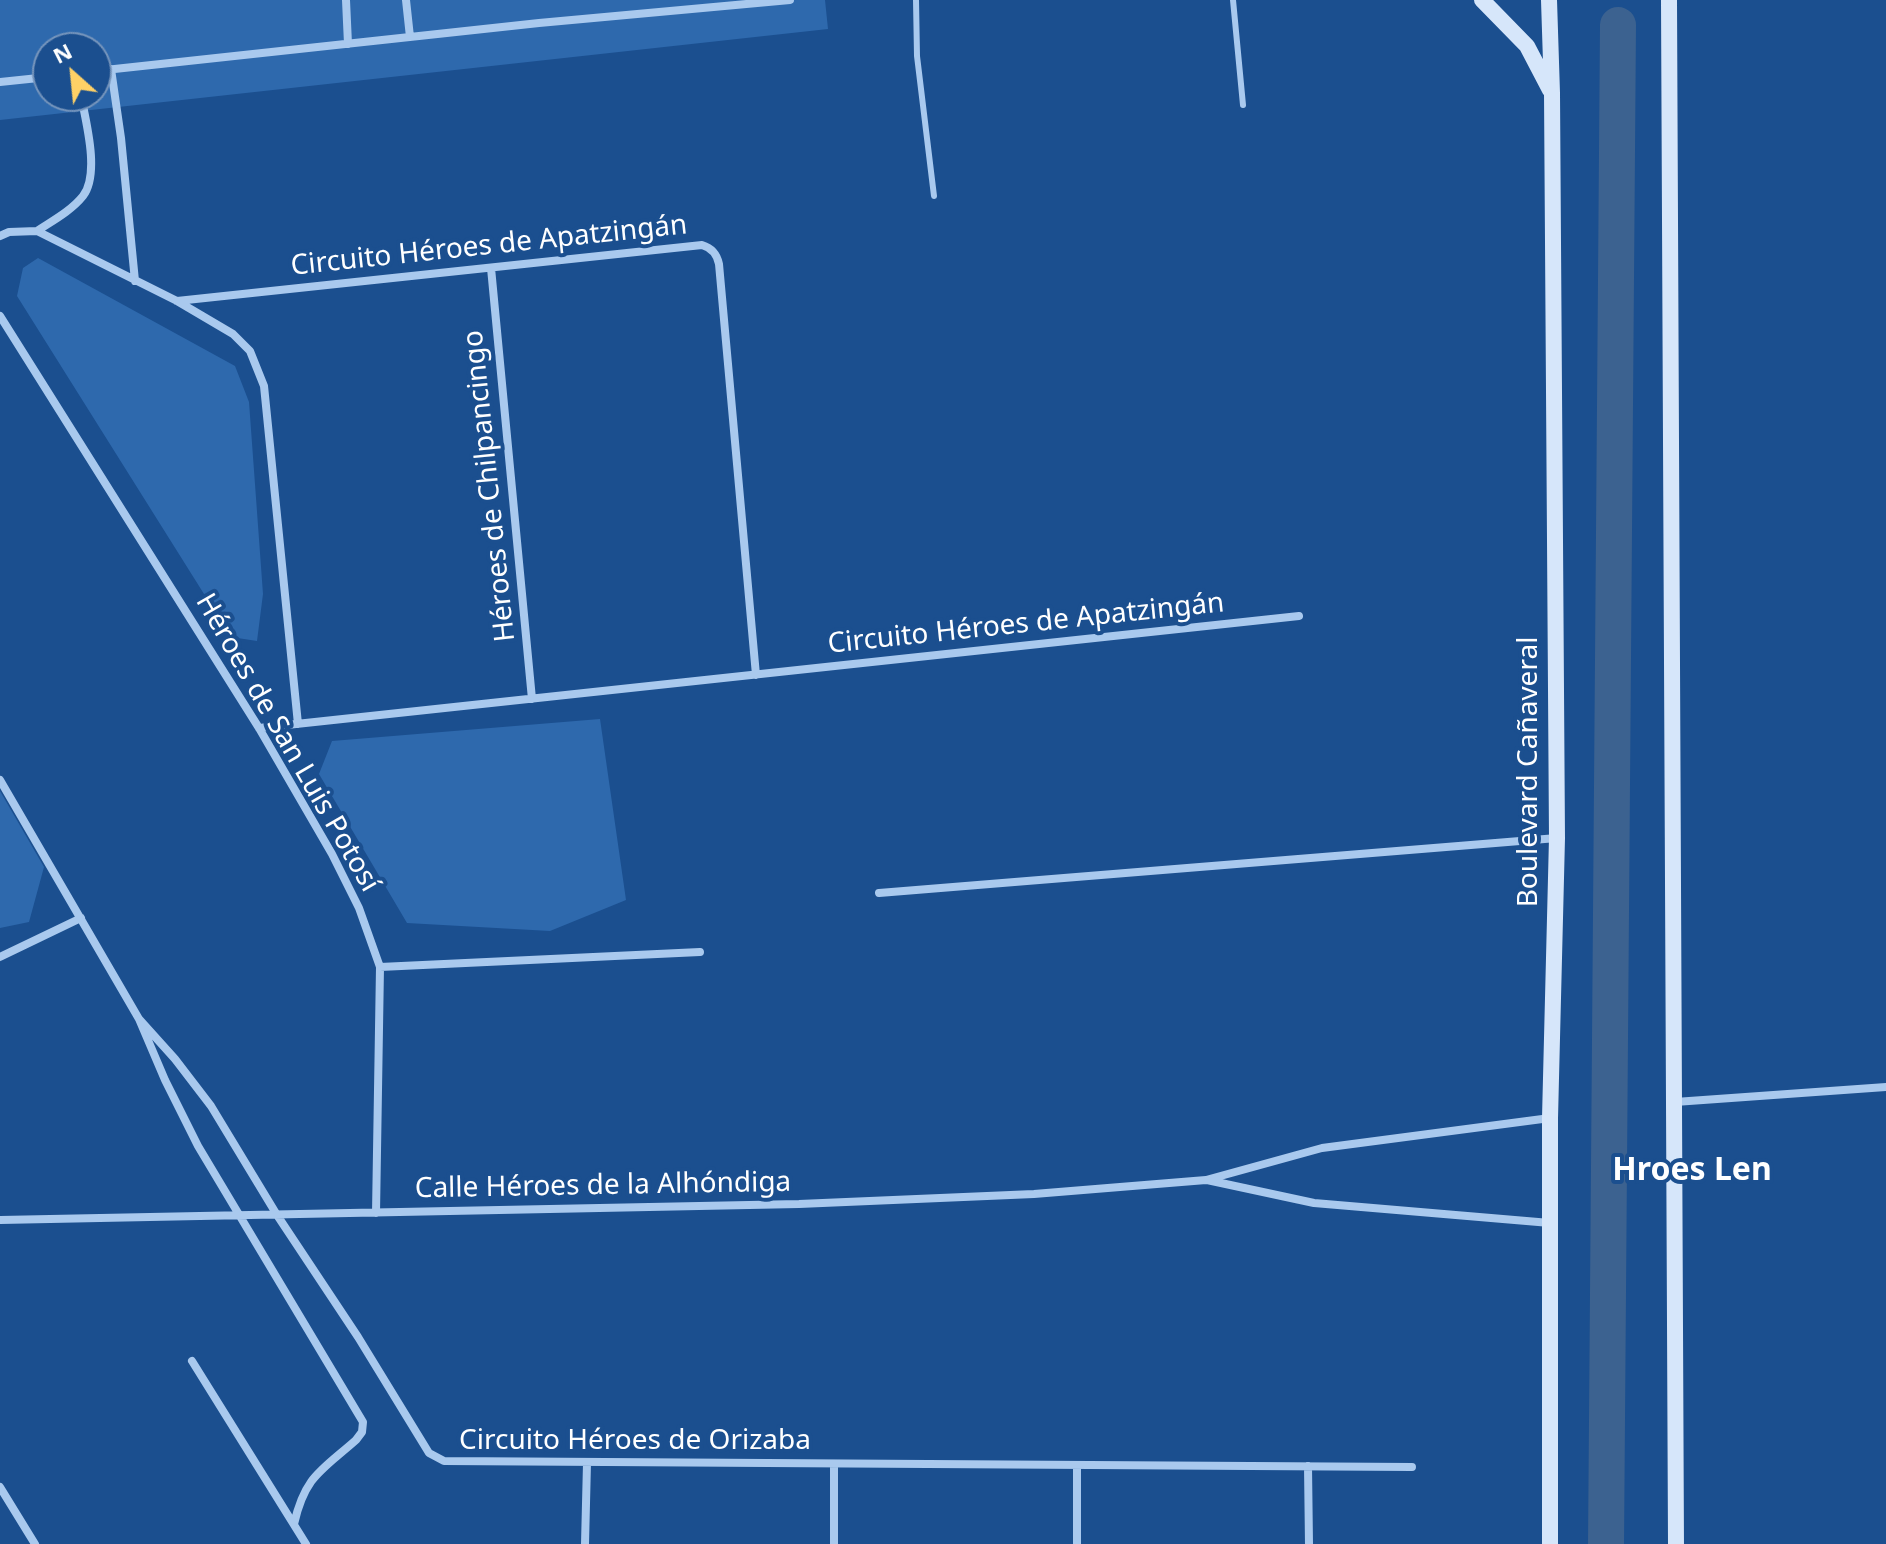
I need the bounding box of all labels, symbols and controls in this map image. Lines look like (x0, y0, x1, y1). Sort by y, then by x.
north arrow (32, 32, 112, 112)
text: N (47, 35, 77, 70)
street label: Circuito Héroes de Apatzingán (289, 208, 689, 284)
street label: Héroes de Chilpancingo (457, 329, 523, 643)
street label: Circuito Héroes de Apatzingán (826, 586, 1226, 662)
street label: Héroes de San Luis Potosí (188, 588, 386, 898)
street label: Boulevard Cañaveral (1512, 637, 1546, 907)
district label: Hroes Len (1612, 1152, 1772, 1190)
street label: Calle Héroes de la Alhóndiga (415, 1166, 791, 1206)
street label: Circuito Héroes de Orizaba (459, 1424, 811, 1458)

